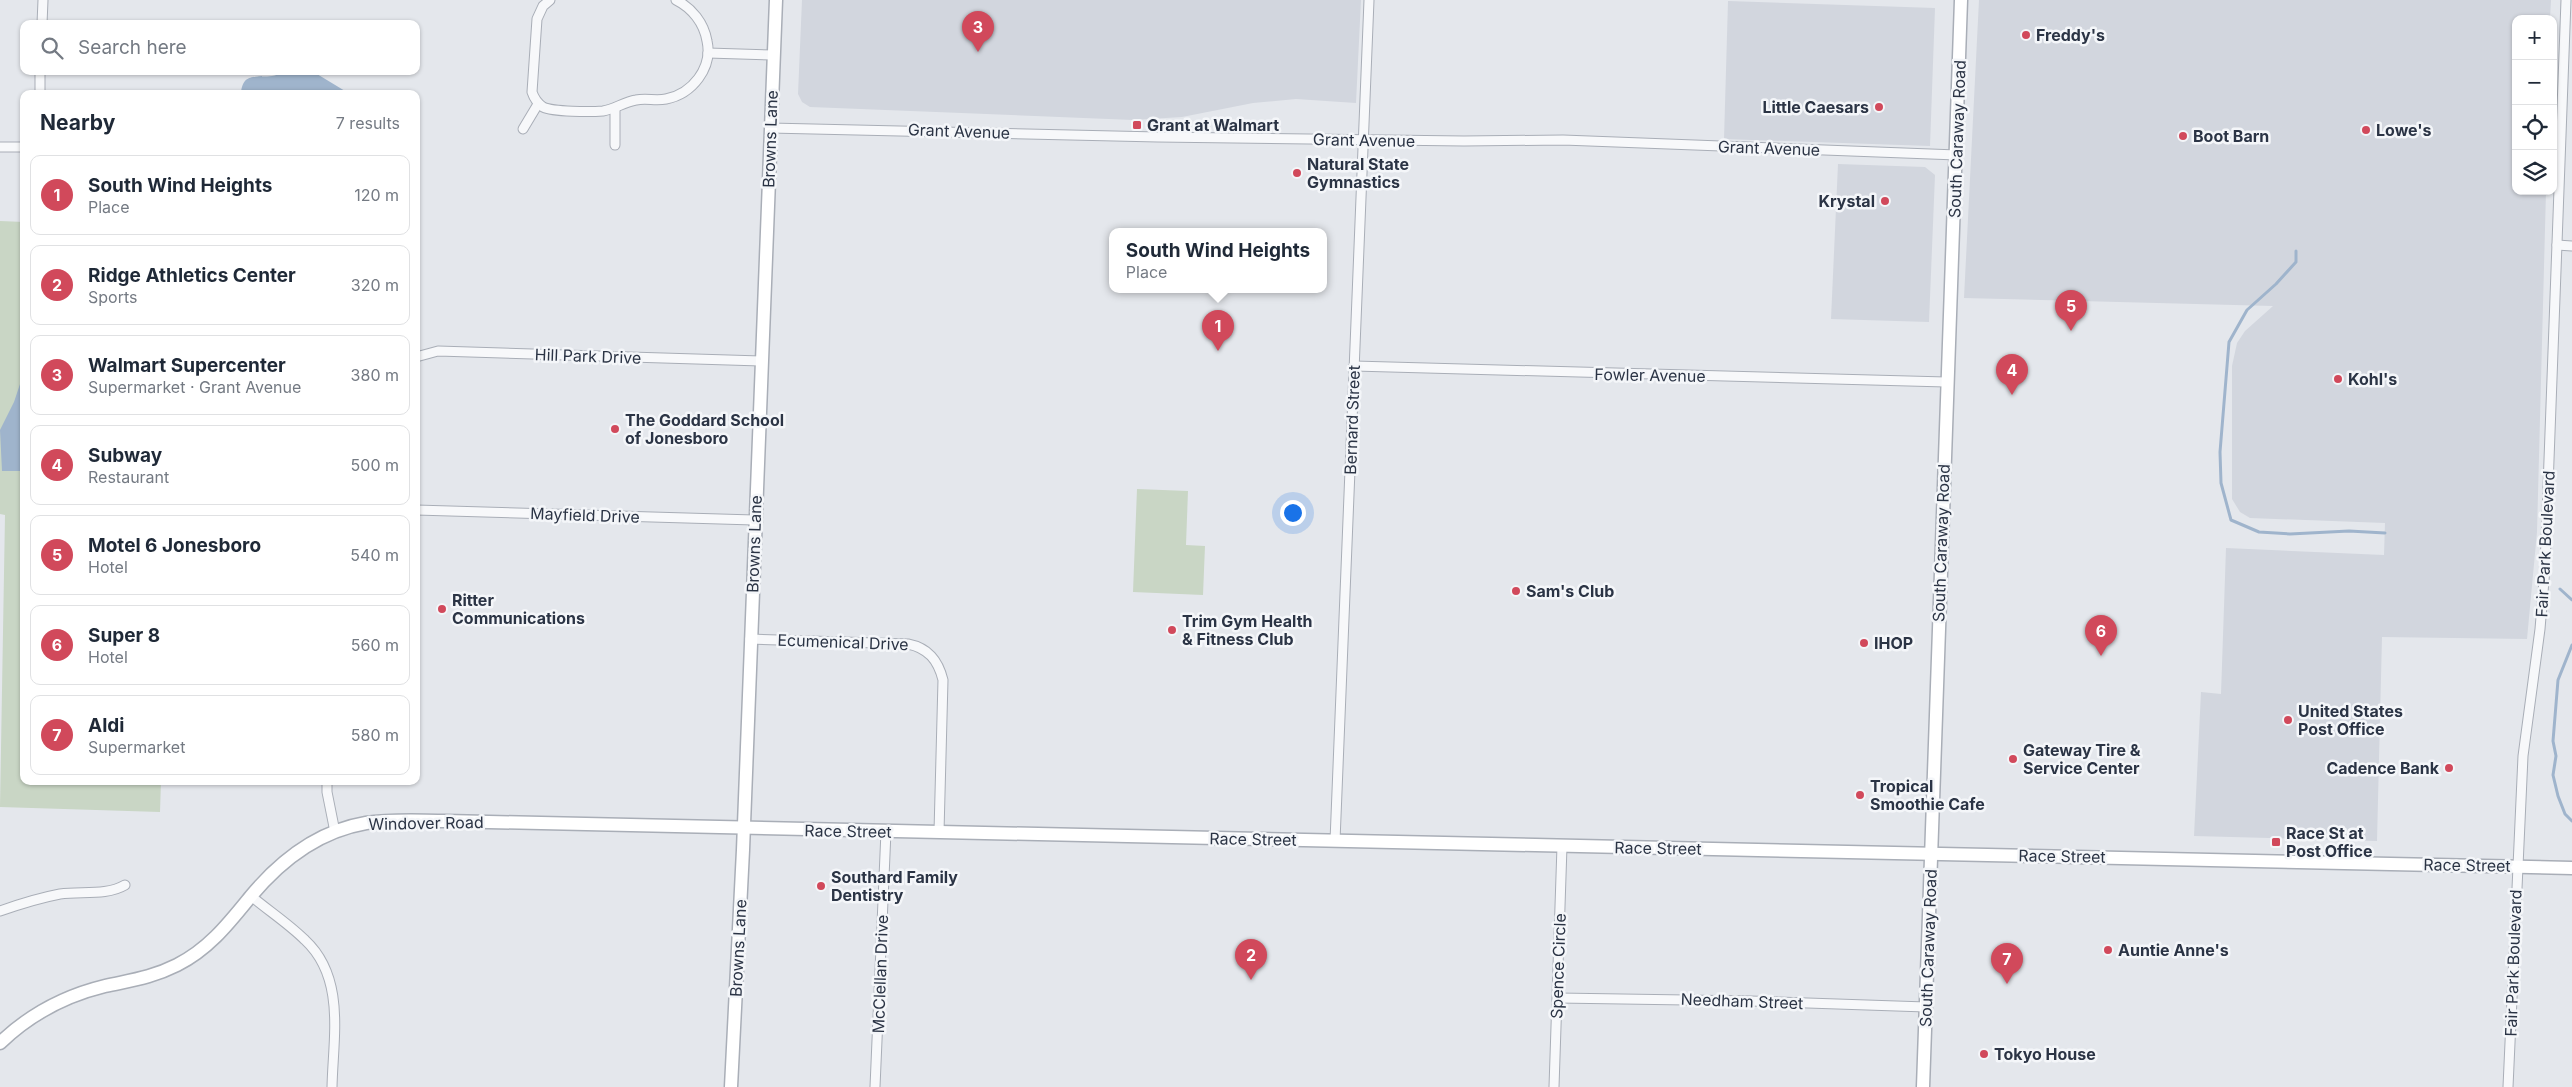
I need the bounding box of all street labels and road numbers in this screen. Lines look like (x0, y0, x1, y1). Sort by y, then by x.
street label: South Caraway Road (1944, 60, 1970, 218)
street label: Browns Lane (758, 90, 782, 188)
street label: Grant Avenue (908, 119, 1010, 143)
street label: Grant Avenue (1313, 129, 1415, 151)
street label: Grant Avenue (1718, 136, 1820, 160)
street label: Hill Park Drive (534, 344, 642, 368)
street label: Fowler Avenue (1594, 364, 1706, 386)
street label: Bernard Street (1340, 365, 1364, 475)
street label: South Caraway Road (1928, 464, 1954, 622)
street label: Fair Park Boulevard (2531, 470, 2559, 618)
street label: Browns Lane (742, 495, 766, 593)
street label: Mayfield Drive (530, 503, 640, 527)
street label: Ecumenical Drive (777, 630, 909, 654)
street label: Windover Road (368, 812, 484, 834)
street label: Race Street (804, 820, 892, 842)
street label: Race Street (1209, 828, 1297, 850)
street label: Race Street (1614, 837, 1702, 859)
street label: Race Street (2018, 845, 2106, 867)
street label: Race Street (2423, 854, 2511, 876)
street label: South Caraway Road (1915, 869, 1941, 1027)
street label: Fair Park Boulevard (2500, 889, 2526, 1037)
street label: Browns Lane (725, 899, 751, 997)
street label: Spence Circle (1546, 913, 1570, 1019)
street label: McClellan Drive (868, 914, 892, 1034)
street label: Needham Street (1680, 989, 1804, 1013)

